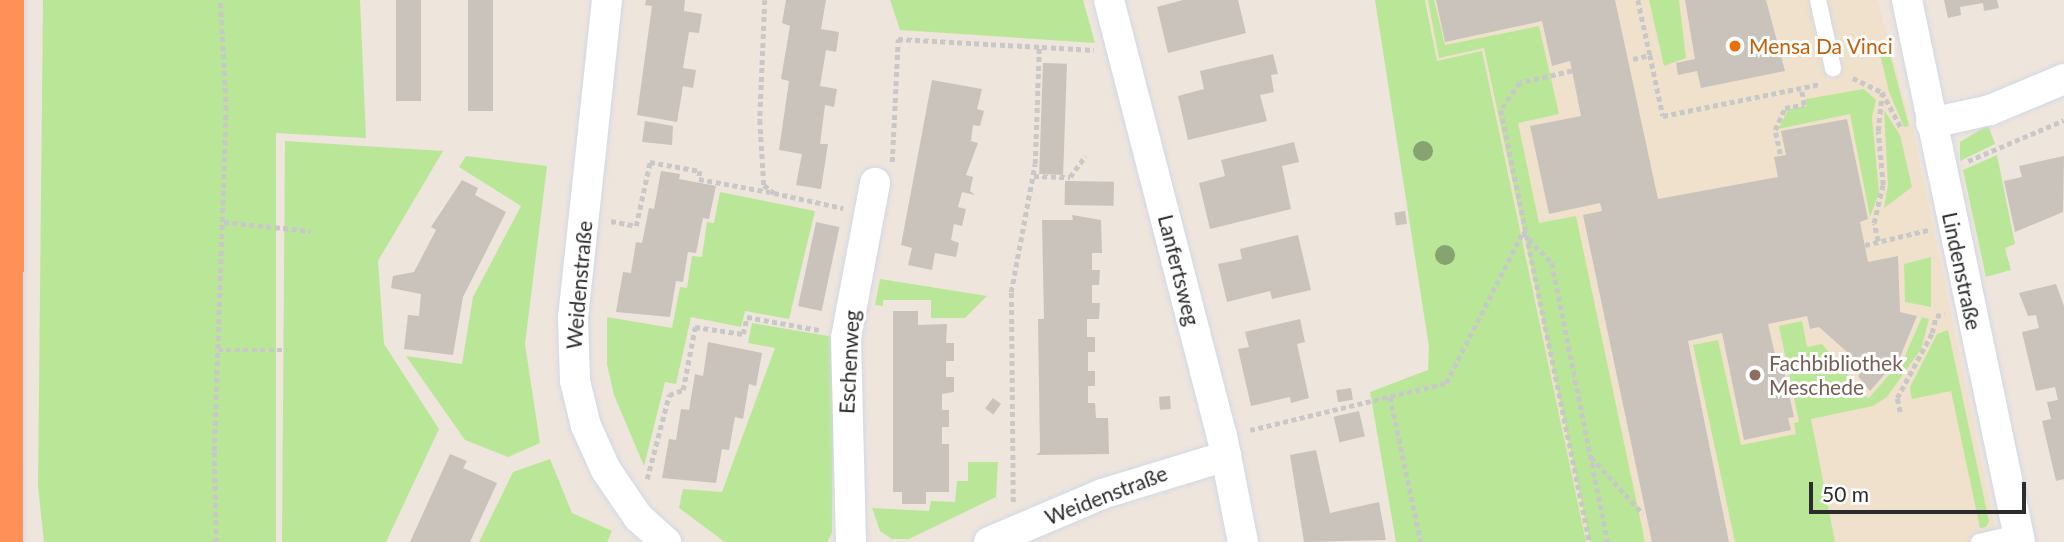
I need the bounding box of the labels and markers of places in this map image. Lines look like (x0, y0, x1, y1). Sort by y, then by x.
place label: Mensa Da Vinci (1749, 33, 1893, 59)
marker: Mensa Da Vinci (1727, 38, 1743, 54)
place label: Fachbibliothek Meschede (1769, 350, 1903, 400)
marker: Fachbibliothek Meschede (1747, 367, 1763, 383)

